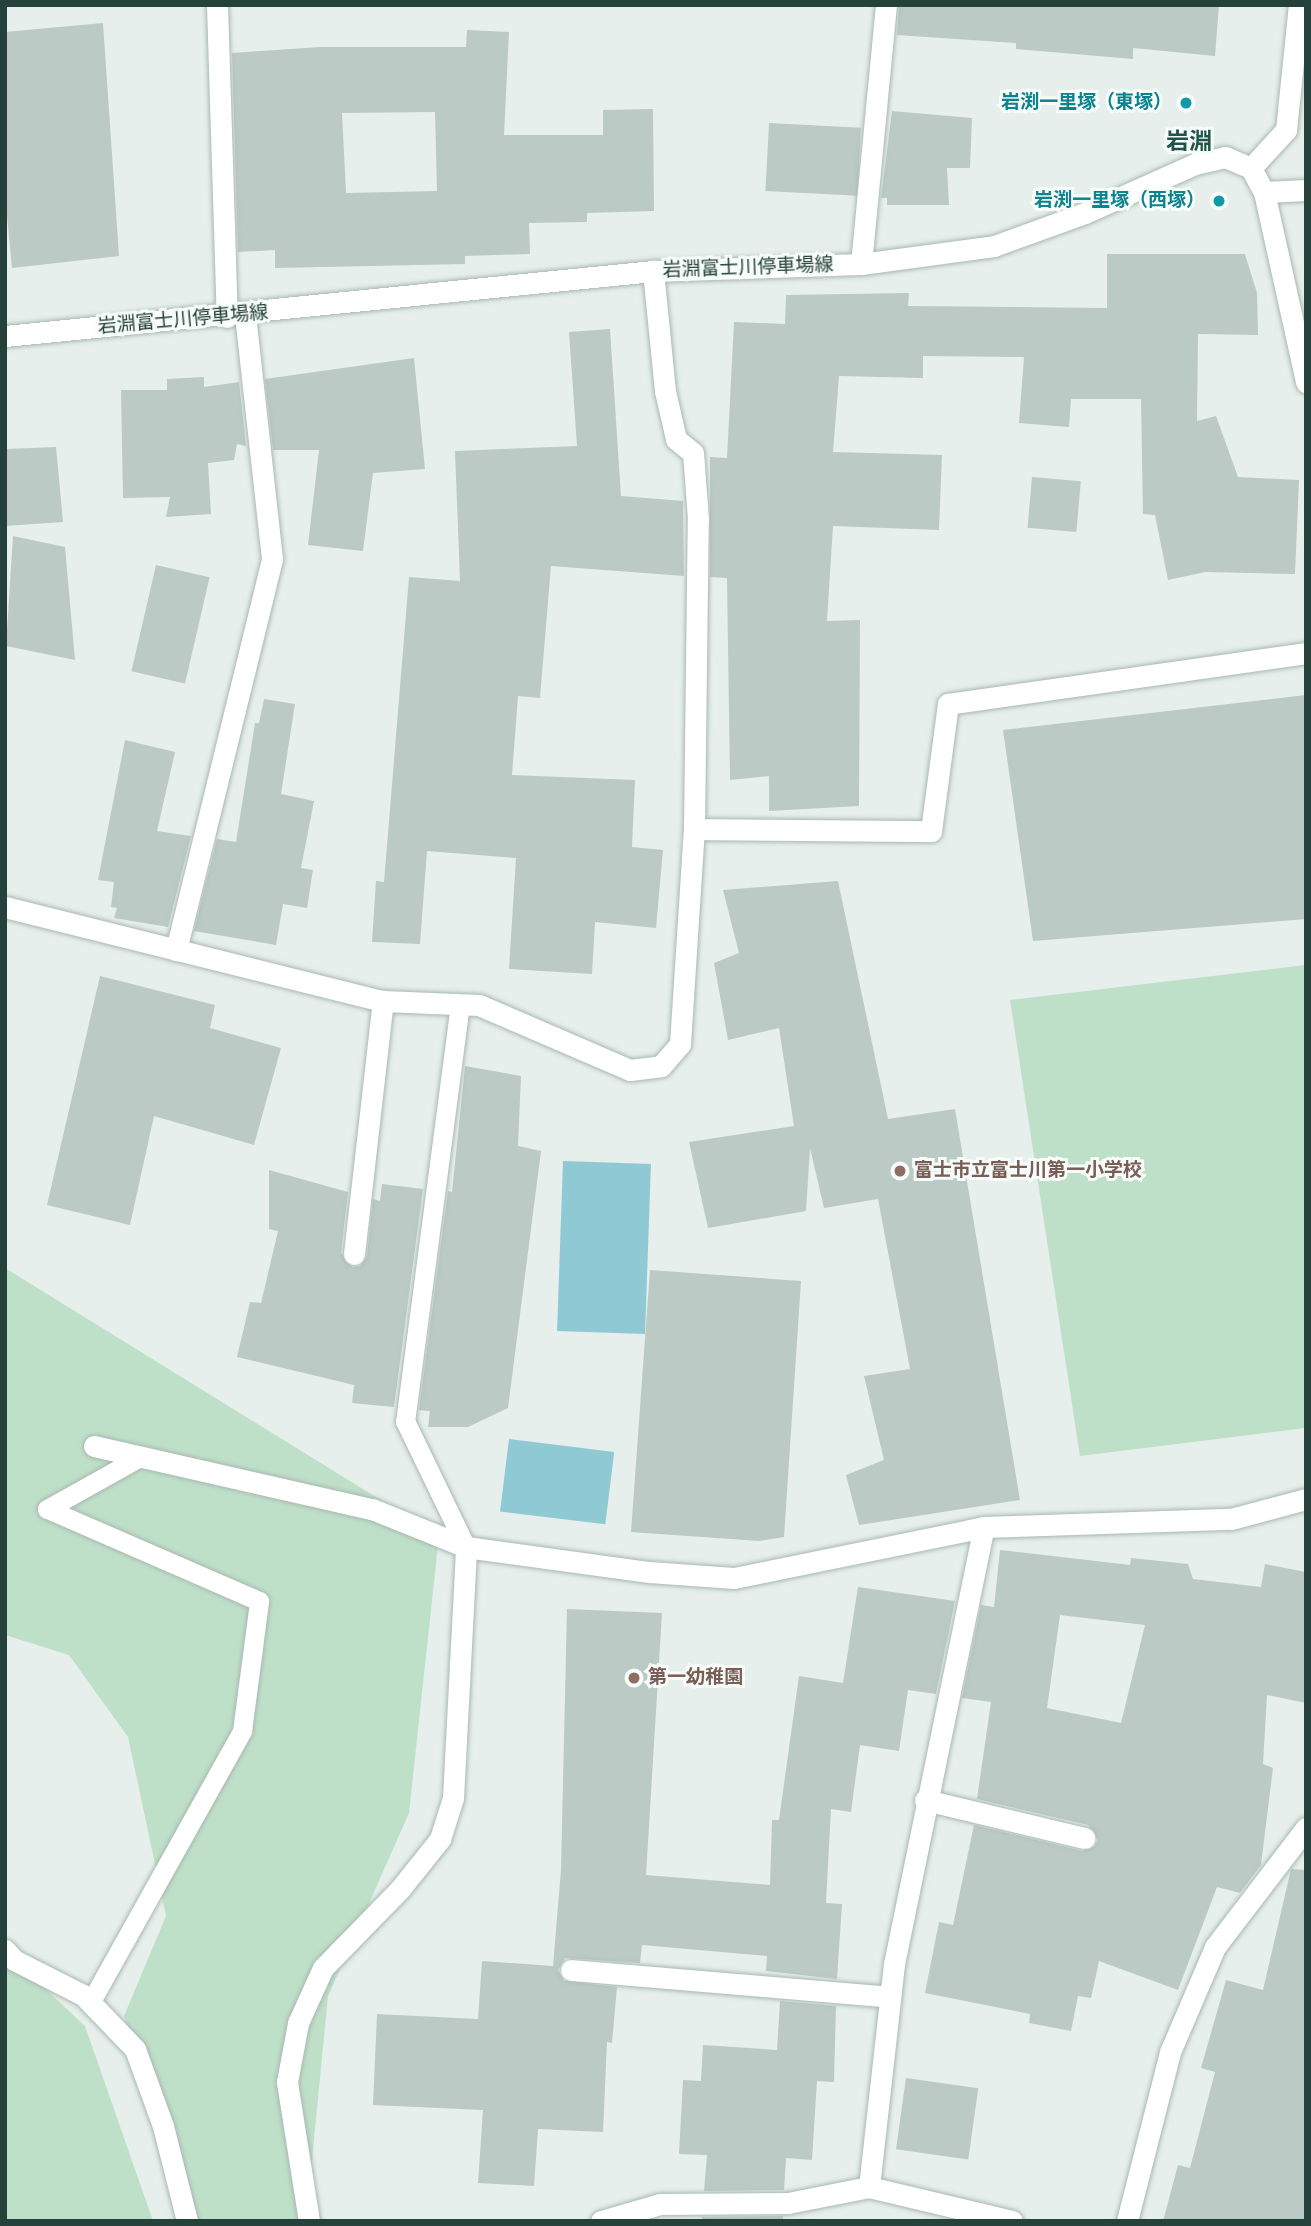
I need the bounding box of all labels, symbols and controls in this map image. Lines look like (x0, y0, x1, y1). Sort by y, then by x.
place label: 岩渕一里塚（東塚） (1001, 92, 1172, 114)
marker: 岩渕一里塚（東塚） (1178, 95, 1194, 111)
district label: 岩淵 (1166, 128, 1212, 156)
place label: 岩渕一里塚（西塚） (1034, 190, 1205, 212)
marker: 岩渕一里塚（西塚） (1211, 193, 1227, 209)
street label: 岩淵富士川停車場線 (662, 254, 834, 282)
street label: 岩淵富士川停車場線 (97, 301, 269, 339)
place label: 富士市立富士川第一小学校 (914, 1160, 1142, 1182)
marker: 富士市立富士川第一小学校 (892, 1163, 908, 1179)
place label: 第一幼稚園 (648, 1667, 743, 1689)
marker: 第一幼稚園 (626, 1670, 642, 1686)

